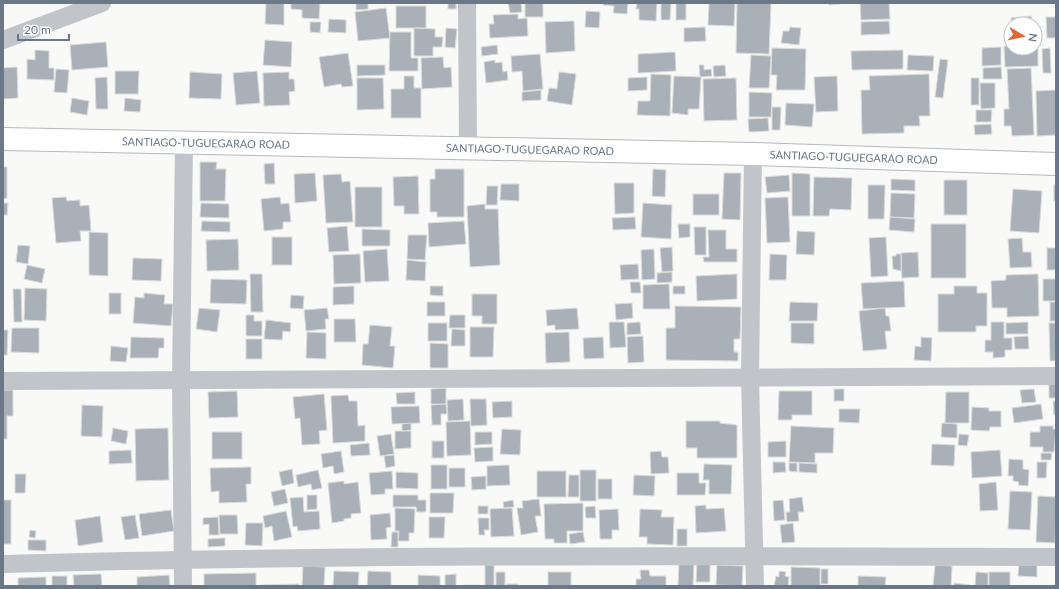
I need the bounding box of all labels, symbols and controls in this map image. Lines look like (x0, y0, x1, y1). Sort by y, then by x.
scale bar (18, 16, 69, 42)
north arrow (1003, 16, 1043, 56)
text: 20 m (24, 22, 51, 37)
text: N (1026, 32, 1040, 43)
street label: SANTIAGO-TUGUEGARAO ROAD (122, 134, 290, 151)
street label: SANTIAGO-TUGUEGARAO ROAD (446, 141, 614, 157)
street label: SANTIAGO-TUGUEGARAO ROAD (770, 148, 938, 166)

